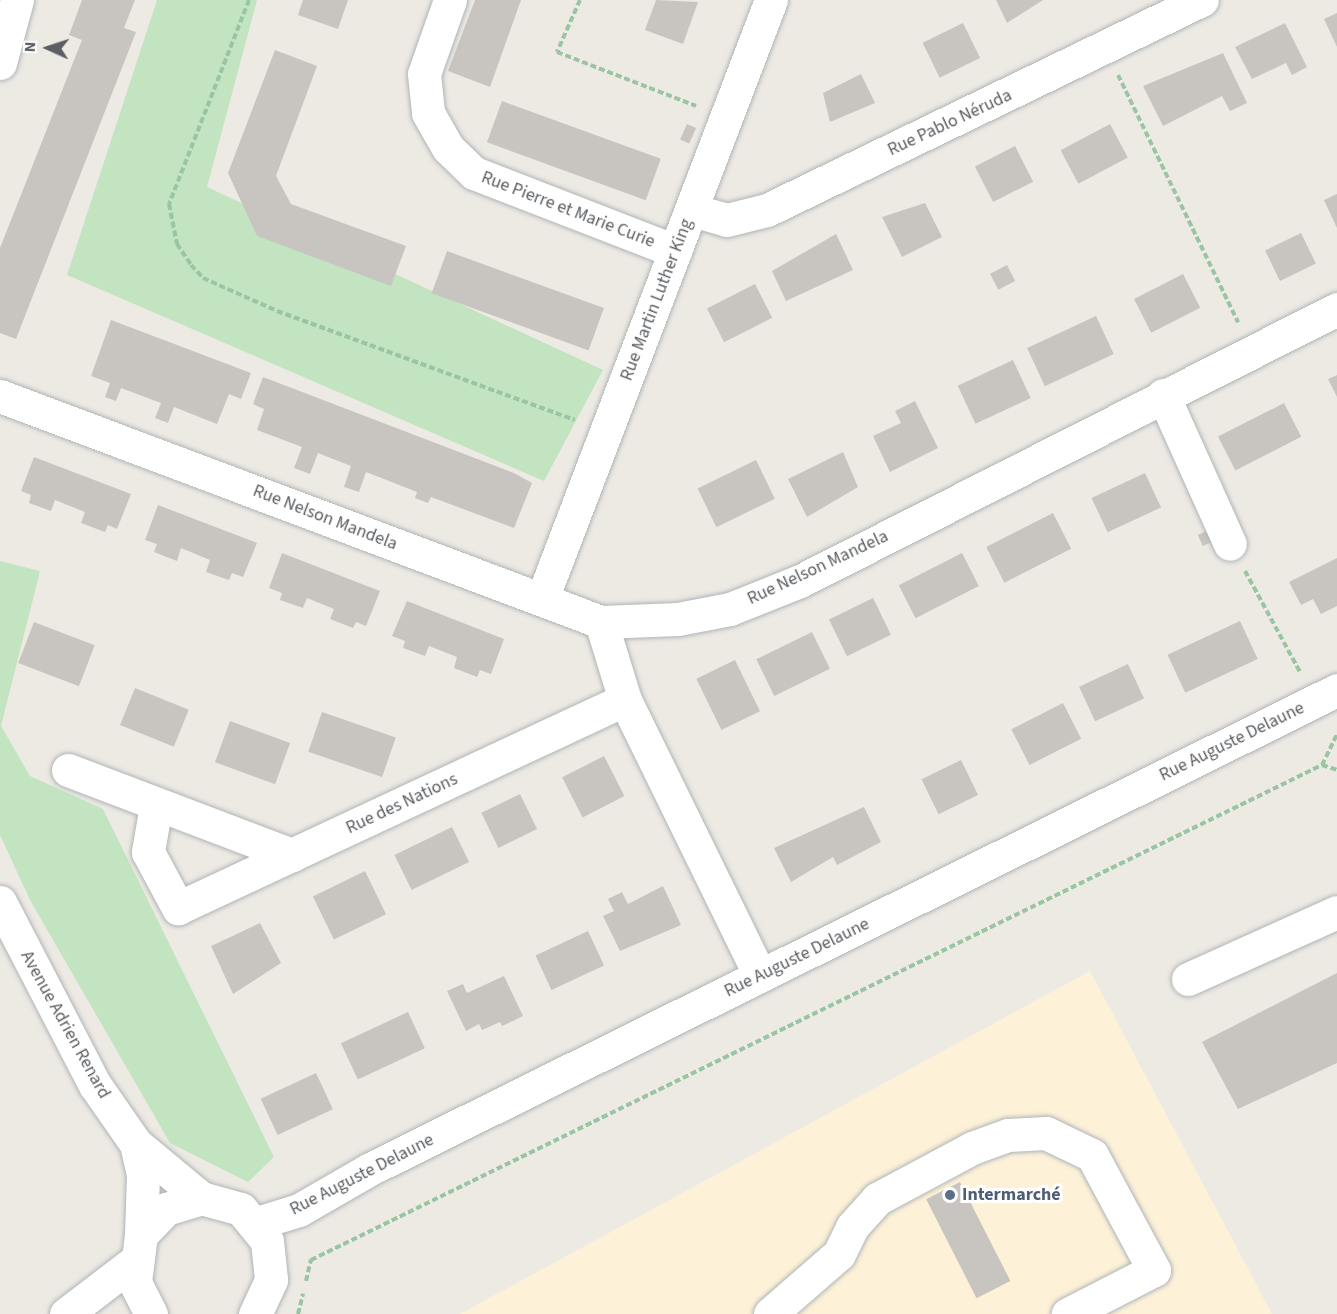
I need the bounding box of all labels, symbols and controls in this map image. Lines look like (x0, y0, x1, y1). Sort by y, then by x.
north arrow (18, 18, 78, 78)
text: N (19, 41, 41, 53)
street label: Rue Pablo Néruda (884, 85, 1016, 161)
street label: Rue Pierre et Marie Curie (478, 167, 658, 253)
street label: Rue Martin Luther King (616, 216, 698, 384)
street label: Rue Nelson Mandela (250, 480, 400, 556)
street label: Rue Nelson Mandela (744, 526, 892, 610)
street label: Rue Auguste Delaune (1156, 698, 1308, 786)
street label: Rue des Nations (343, 769, 461, 839)
street label: Rue Auguste Delaune (721, 914, 873, 1002)
street label: Avenue Adrien Renard (15, 947, 115, 1103)
street label: Rue Auguste Delaune (286, 1129, 438, 1221)
place label: Intermarché (962, 1184, 1061, 1206)
marker: Intermarché (943, 1188, 957, 1202)

